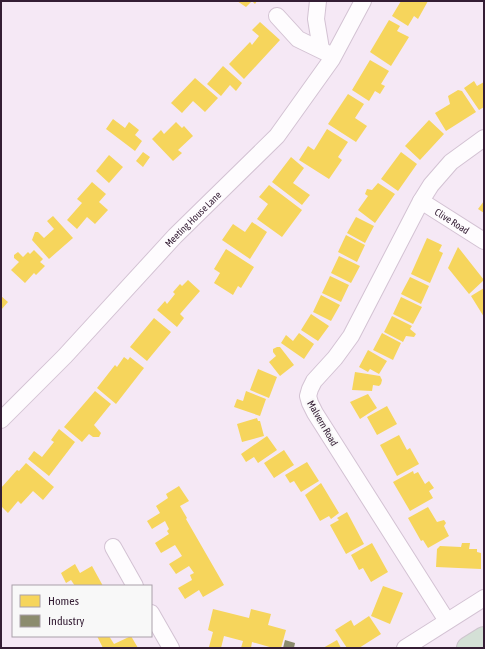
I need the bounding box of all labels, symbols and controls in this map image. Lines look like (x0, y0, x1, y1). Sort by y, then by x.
street label: Meeting House Lane (163, 189, 224, 249)
street label: Clive Road (433, 206, 471, 236)
street label: Malvern Road (305, 399, 340, 448)
legend (12, 585, 152, 637)
text: Homes (48, 594, 79, 608)
text: Industry (48, 614, 85, 628)

